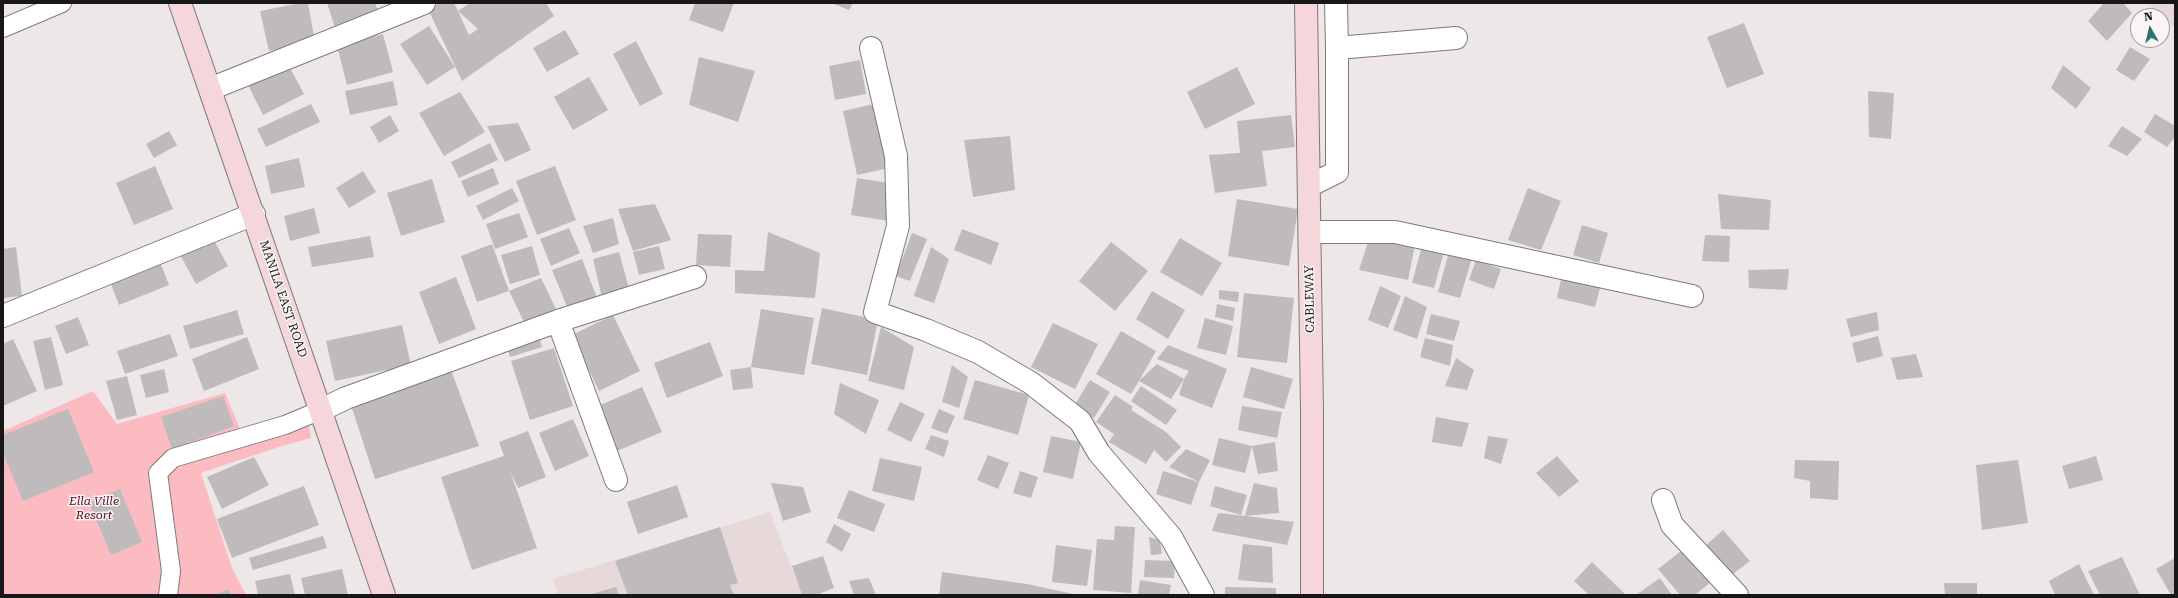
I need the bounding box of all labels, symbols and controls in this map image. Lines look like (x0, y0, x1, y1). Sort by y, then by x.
north arrow (2130, 8, 2170, 48)
text: N (2143, 10, 2153, 24)
street label: MANILA EAST ROAD (256, 239, 310, 359)
street label: CABLEWAY (1302, 265, 1318, 333)
park label: Ella Ville Resort (69, 494, 119, 522)

